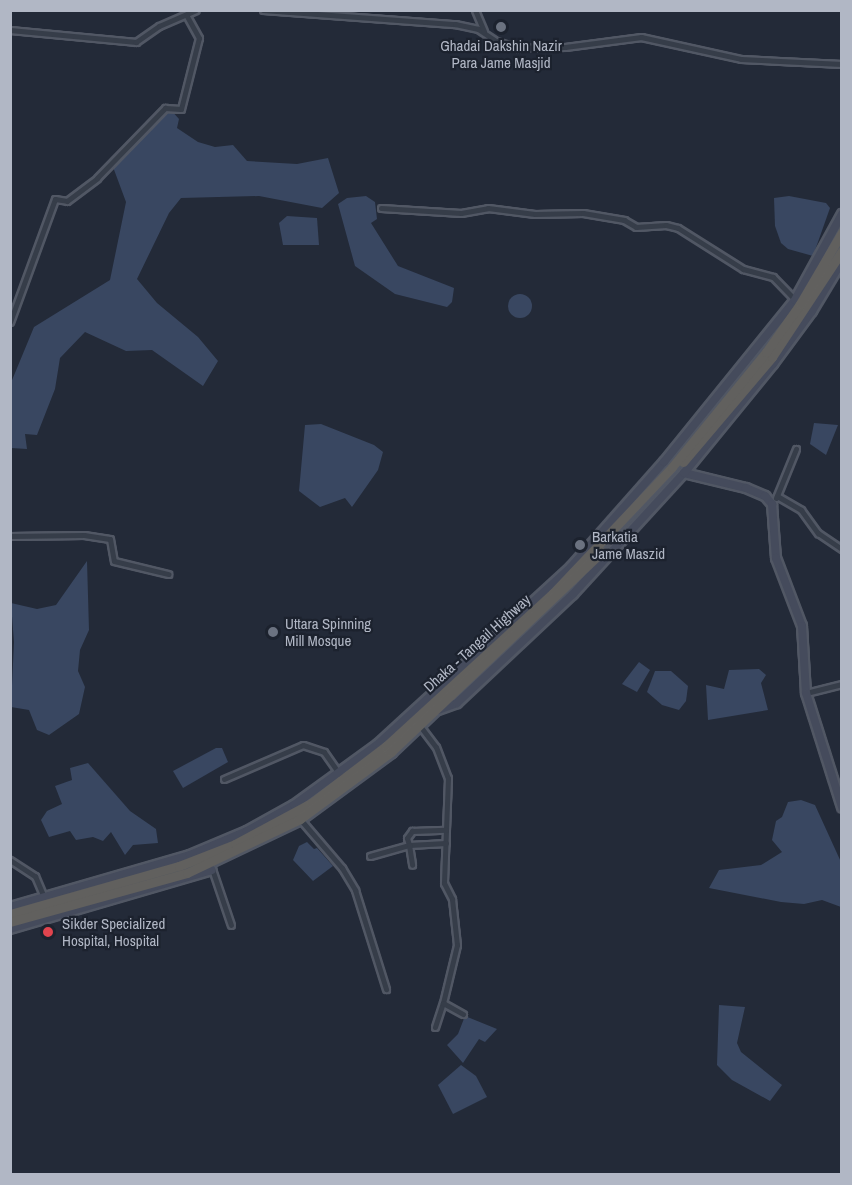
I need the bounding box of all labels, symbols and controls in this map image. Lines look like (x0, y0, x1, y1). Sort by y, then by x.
marker: Ghadai Dakshin Nazir Para Jame Masjid (494, 20, 508, 34)
place label: Ghadai Dakshin Nazir Para Jame Masjid (440, 36, 562, 71)
place label: Barkatia Jame Maszid (592, 527, 665, 562)
marker: Barkatia Jame Maszid (573, 538, 587, 552)
street label: Dhaka - Tangail Highway (420, 590, 534, 696)
place label: Uttara Spinning Mill Mosque (285, 614, 371, 649)
marker: Uttara Spinning Mill Mosque (266, 625, 280, 639)
place label: Sikder Specialized Hospital, Hospital (62, 914, 165, 949)
marker: Sikder Specialized Hospital, Hospital (39, 923, 57, 941)

